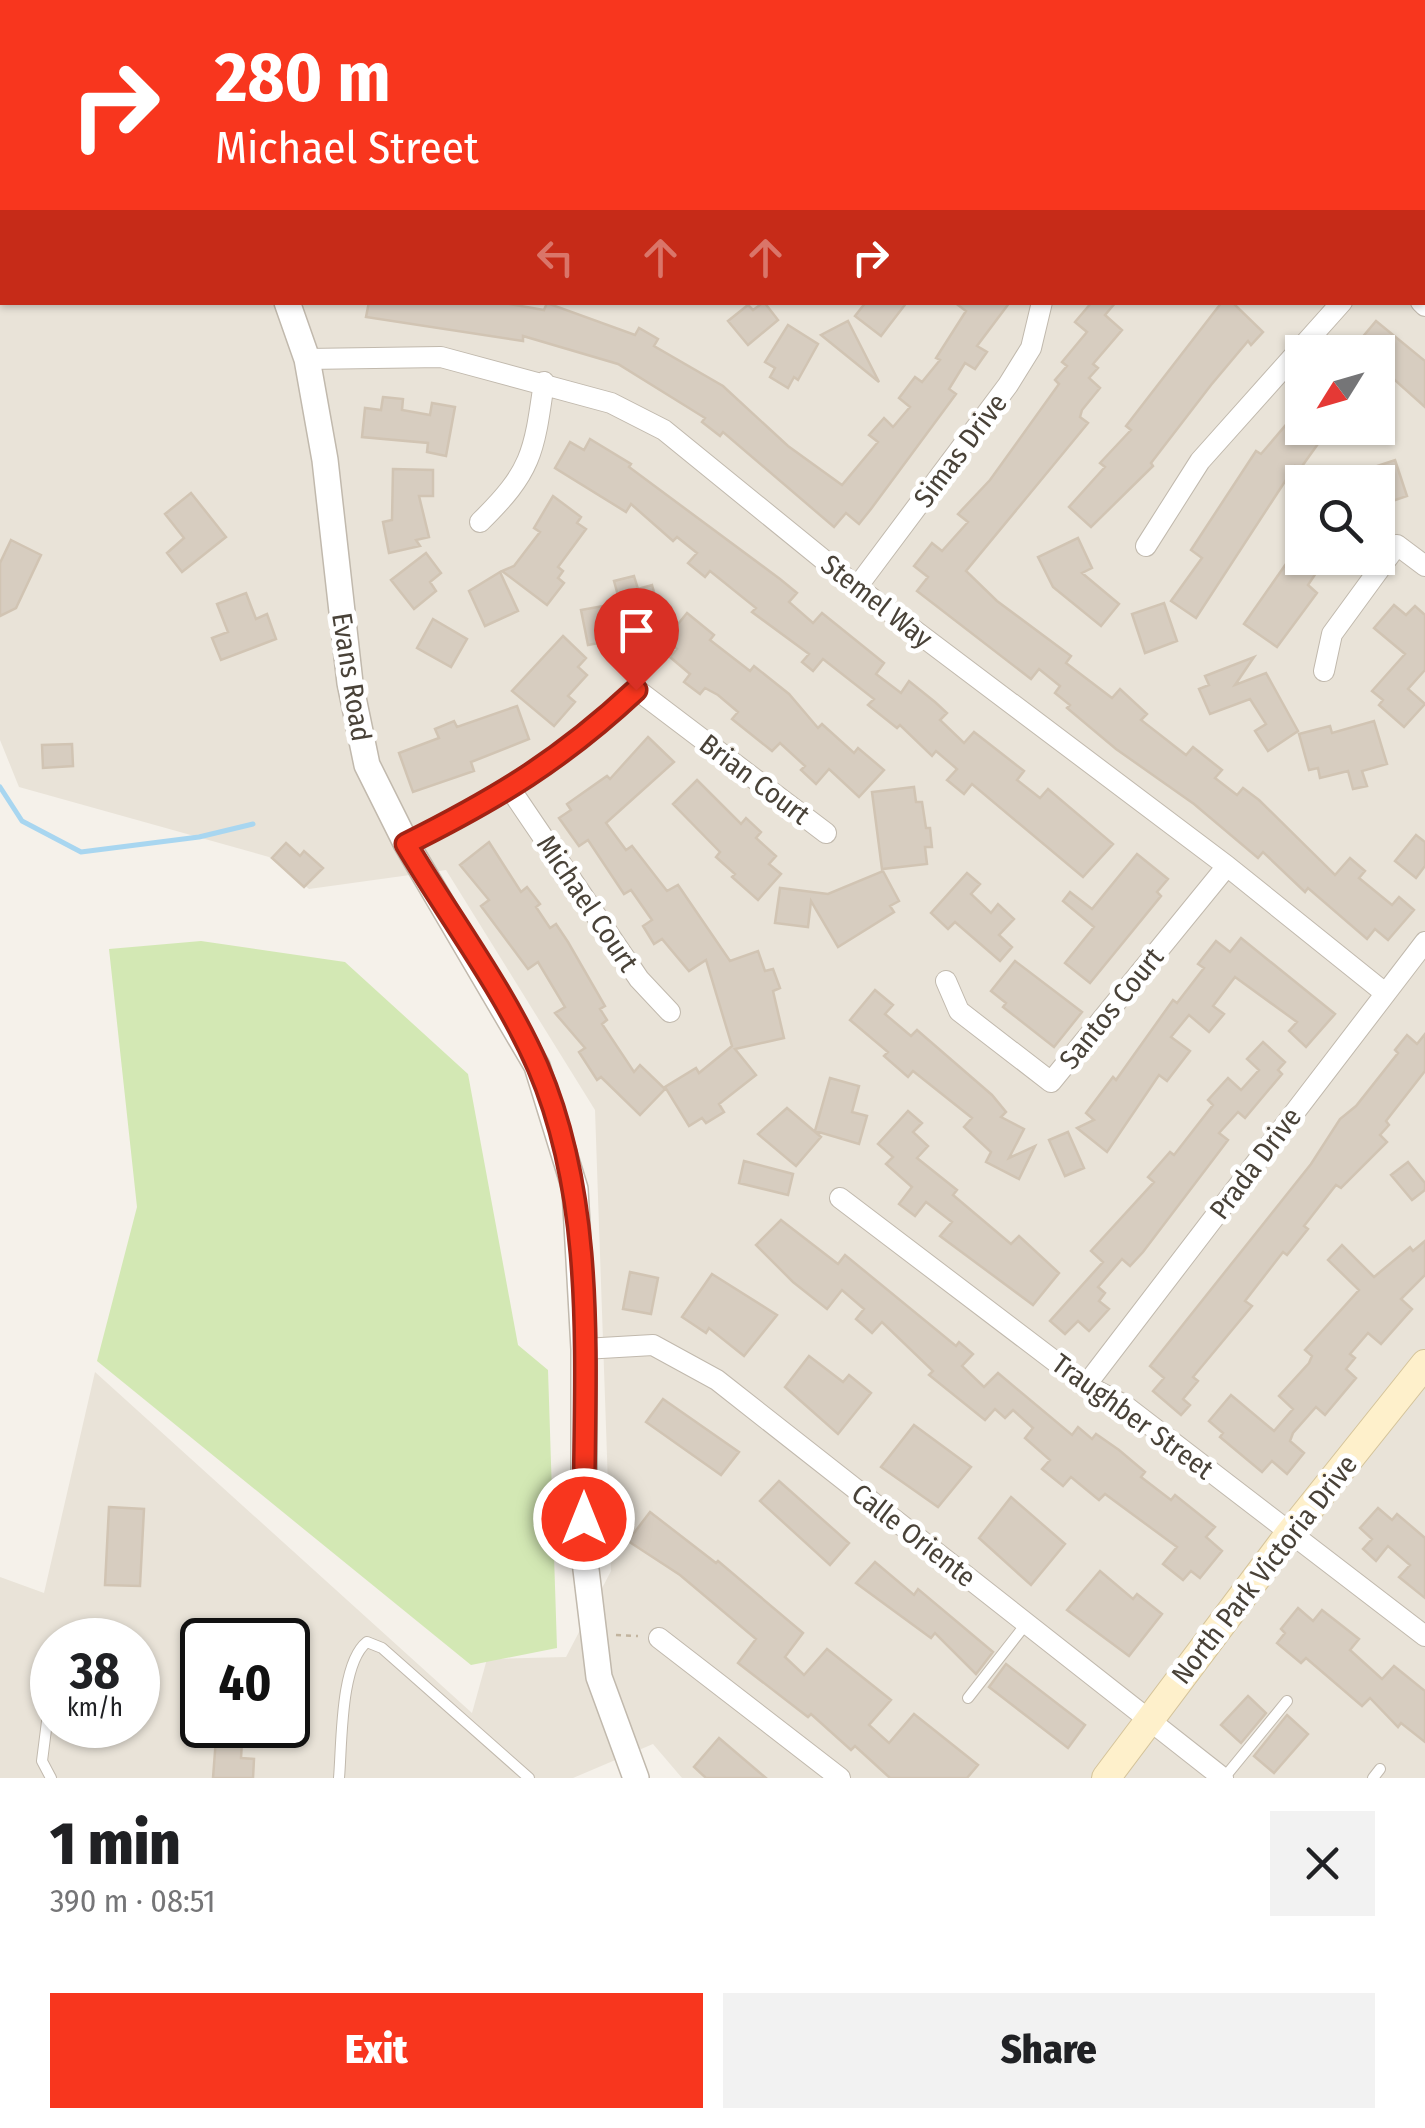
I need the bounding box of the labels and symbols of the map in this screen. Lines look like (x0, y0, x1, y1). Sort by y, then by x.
north arrow (1285, 335, 1395, 445)
street label: Simas Drive (907, 387, 1014, 514)
street label: Stemel Way (815, 548, 939, 655)
pin (594, 588, 679, 691)
street label: Evans Road (325, 610, 378, 744)
street label: Brian Court (693, 727, 817, 832)
street label: Michael Court (530, 829, 646, 978)
street label: Santos Court (1053, 940, 1171, 1076)
street label: Prada Drive (1203, 1101, 1308, 1226)
street label: Traughber Street (1046, 1347, 1220, 1486)
street label: North Park Victoria Drive (1165, 1448, 1364, 1690)
position arrow (532, 1467, 636, 1571)
street label: Calle Oriente (845, 1477, 982, 1594)
speed limit sign: 40 (180, 1618, 310, 1748)

